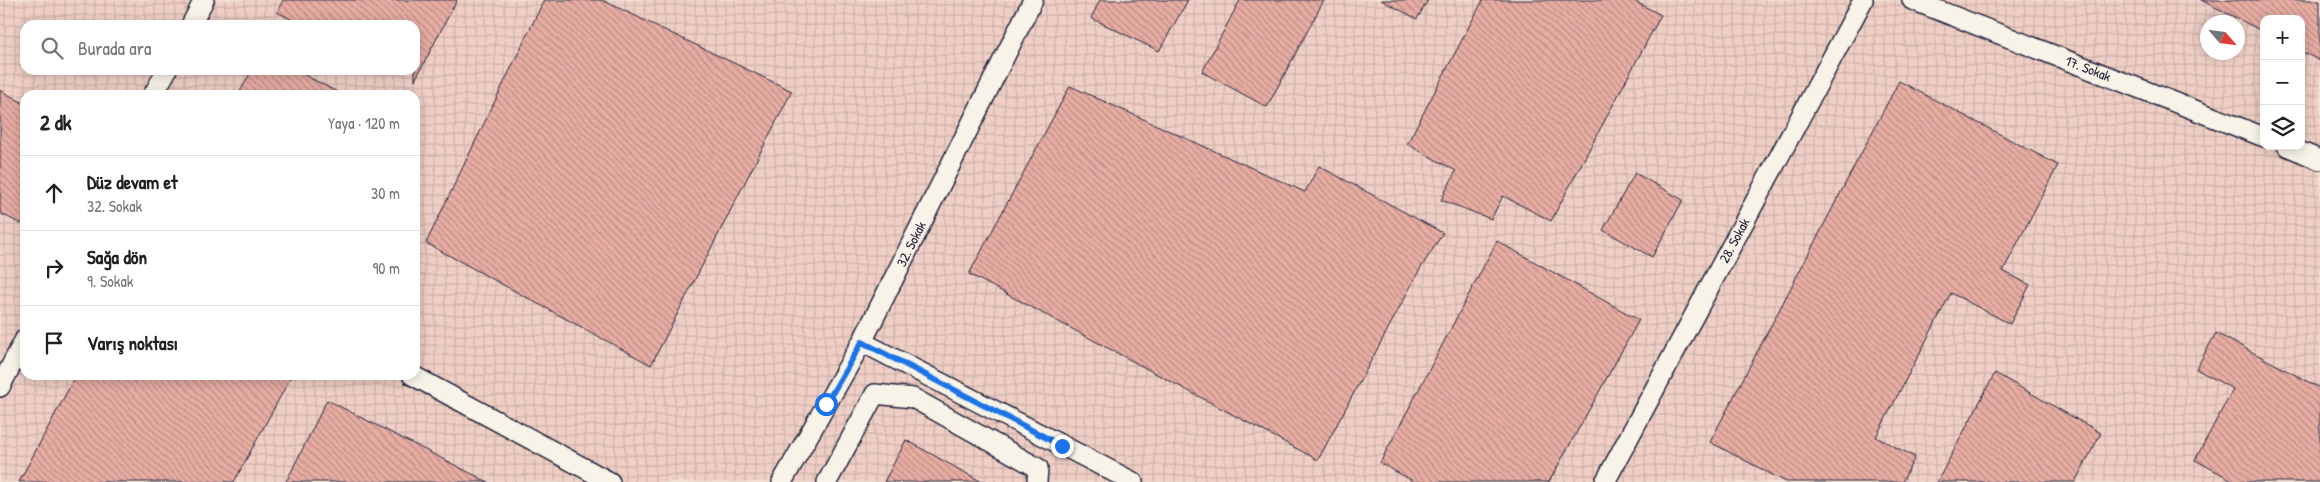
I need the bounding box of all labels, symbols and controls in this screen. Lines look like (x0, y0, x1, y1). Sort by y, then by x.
north arrow (2200, 15, 2245, 60)
map controls (2260, 15, 2305, 150)
button: + (2260, 15, 2305, 60)
search box (20, 20, 420, 75)
icon: search (38, 34, 66, 62)
text: Burada ara (78, 35, 151, 61)
street label: 17. Sokak (2063, 51, 2114, 86)
button: − (2260, 60, 2305, 105)
button: layers (2260, 105, 2305, 150)
text: 2 dk (40, 108, 72, 137)
text: Yaya · 120 m (328, 112, 400, 134)
text: Düz devam et (87, 169, 178, 195)
icon: ahead (40, 179, 68, 207)
text: 30 m (371, 182, 400, 204)
text: 32. Sokak (87, 195, 142, 217)
street label: 28. Sokak (1714, 214, 1754, 266)
street label: 32. Sokak (891, 218, 930, 269)
text: Sağa dön (87, 244, 147, 270)
icon: right (40, 254, 68, 282)
text: 90 m (372, 257, 400, 279)
text: 9. Sokak (87, 270, 133, 292)
icon: arrive (40, 329, 68, 357)
text: Varış noktası (87, 330, 178, 356)
route start (815, 393, 838, 416)
route end (1051, 435, 1074, 458)

